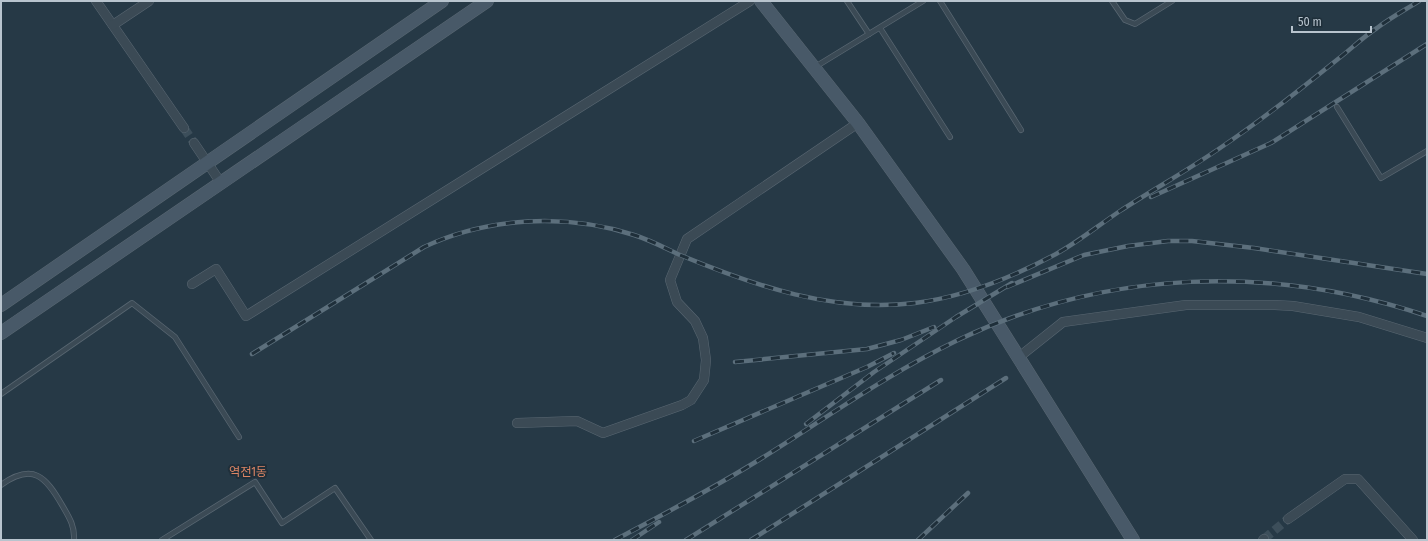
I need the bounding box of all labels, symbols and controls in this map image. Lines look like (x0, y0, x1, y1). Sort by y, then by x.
scale bar (1292, 8, 1371, 34)
text: 50 m (1298, 15, 1322, 29)
district label: 역전1동 (229, 465, 267, 479)

